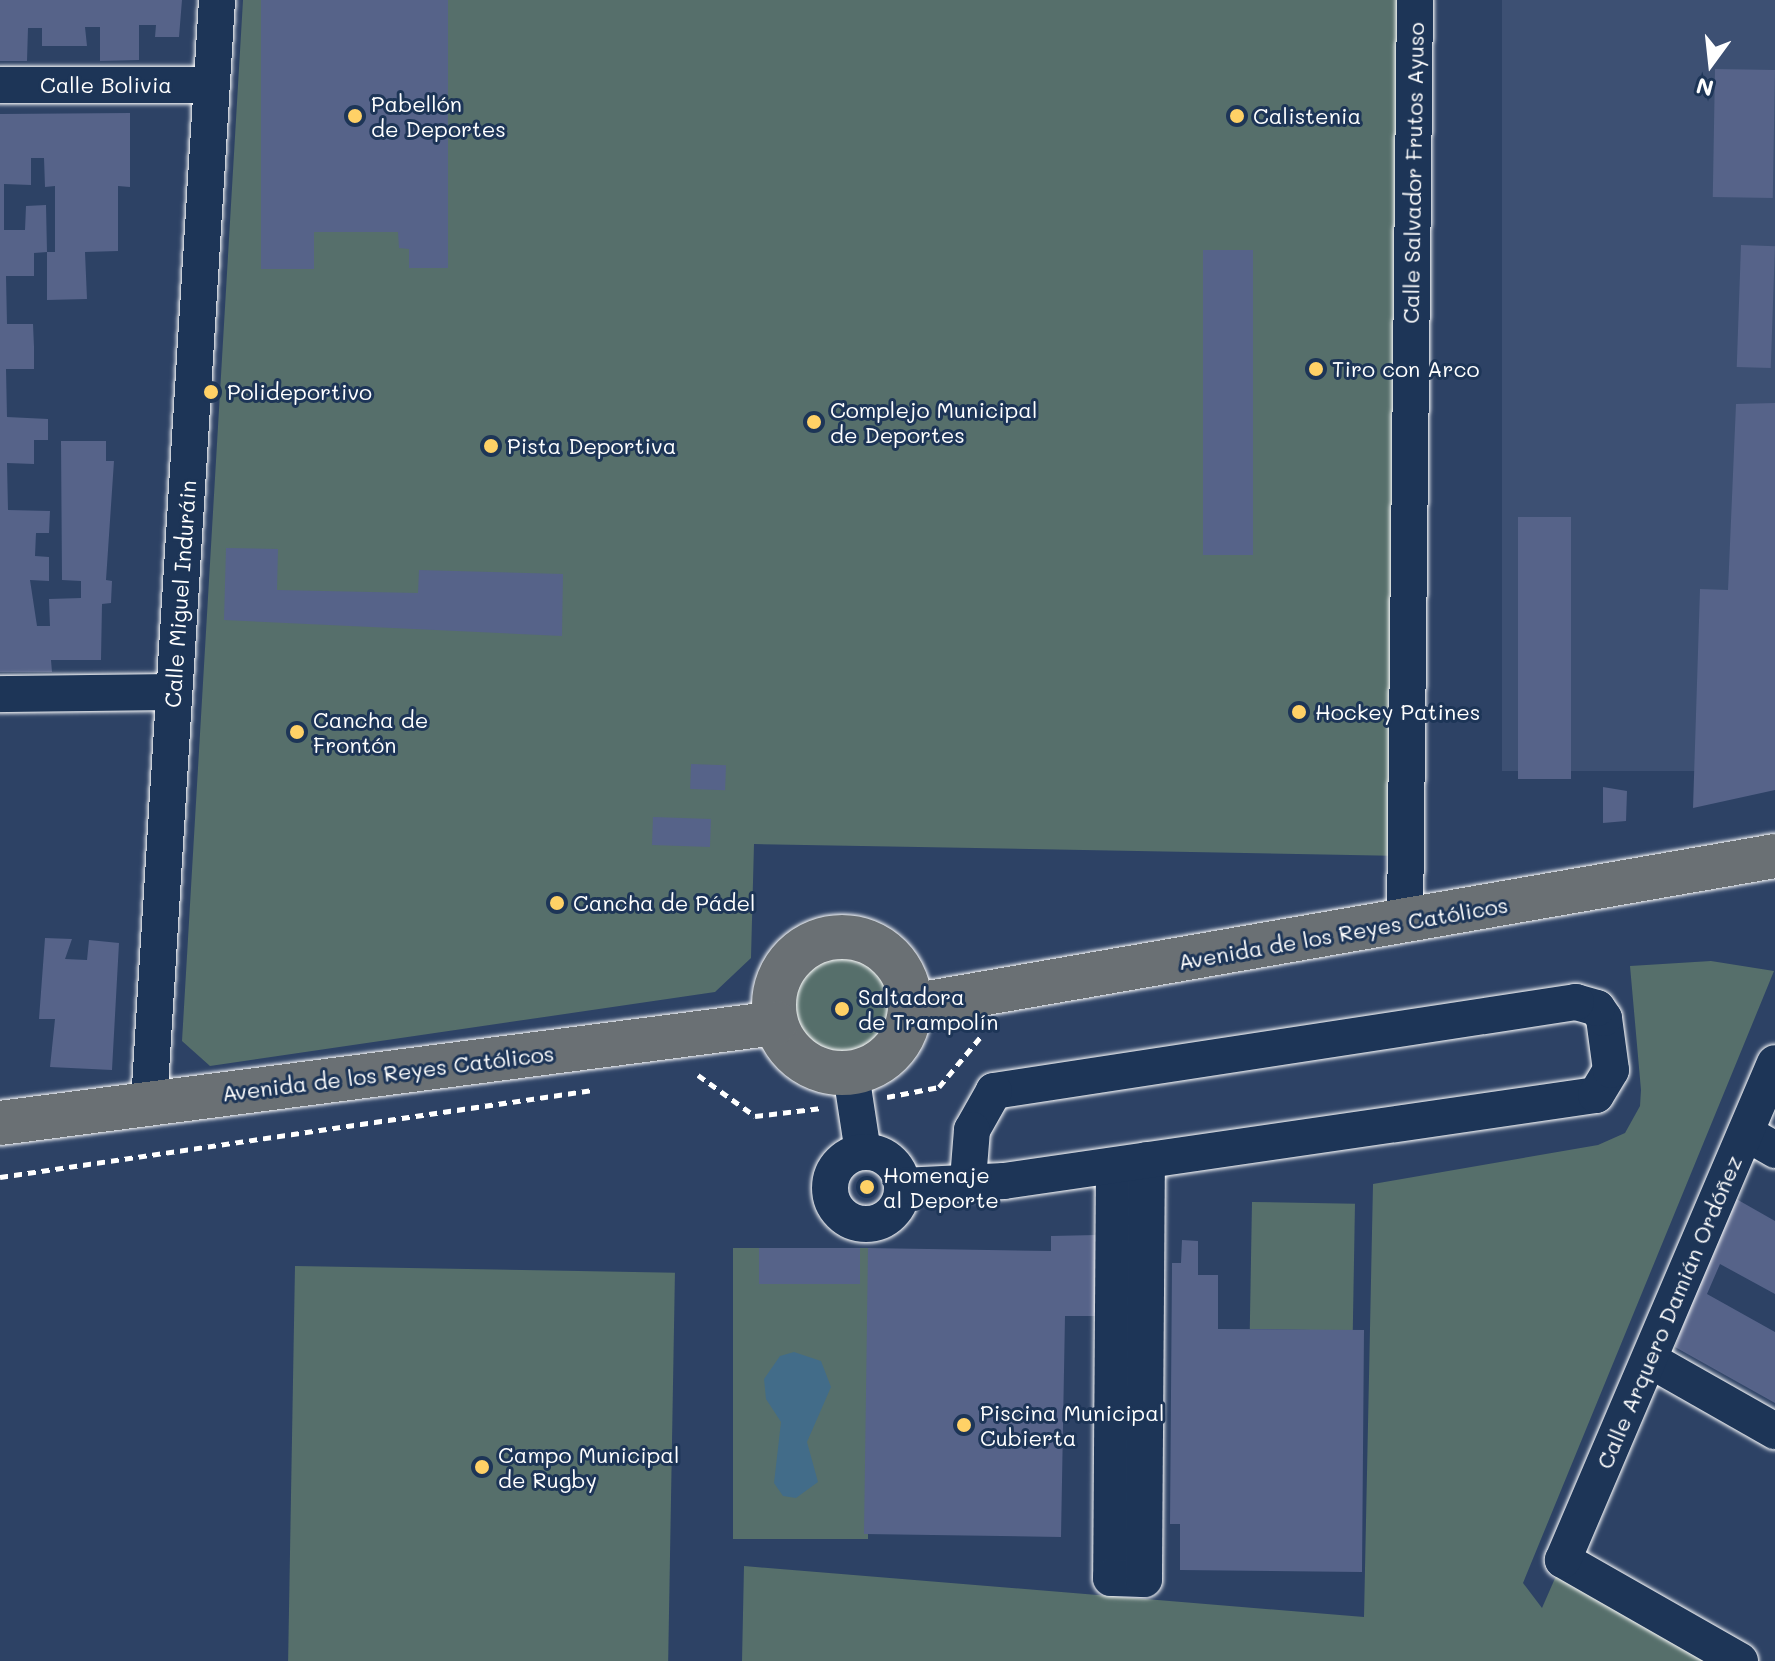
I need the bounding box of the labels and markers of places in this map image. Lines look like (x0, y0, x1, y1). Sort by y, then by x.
place label: Pabellón de Deportes (371, 90, 506, 142)
place label: Calistenia (1253, 103, 1361, 129)
marker: Pabellón de Deportes (346, 107, 364, 125)
marker: Calistenia (1228, 107, 1246, 125)
place label: Tiro con Arco (1332, 356, 1480, 382)
marker: Tiro con Arco (1307, 360, 1325, 378)
place label: Polideportivo (227, 379, 372, 405)
marker: Polideportivo (202, 383, 220, 401)
place label: Complejo Municipal de Deportes (830, 396, 1037, 448)
marker: Complejo Municipal de Deportes (805, 413, 823, 431)
place label: Pista Deportiva (507, 433, 676, 459)
marker: Pista Deportiva (482, 437, 500, 455)
place label: Hockey Patines (1315, 699, 1481, 725)
marker: Hockey Patines (1290, 703, 1308, 721)
place label: Cancha de Frontón (313, 706, 428, 758)
marker: Cancha de Frontón (288, 723, 306, 741)
place label: Cancha de Pádel (573, 890, 756, 916)
marker: Cancha de Pádel (548, 894, 566, 912)
place label: Saltadora de Trampolín (858, 983, 998, 1034)
marker: Saltadora de Trampolín (833, 1000, 851, 1018)
place label: Homenaje al Deporte (883, 1161, 999, 1212)
marker: Homenaje al Deporte (858, 1178, 876, 1196)
place label: Piscina Municipal Cubierta (980, 1399, 1164, 1450)
marker: Piscina Municipal Cubierta (955, 1416, 973, 1434)
place label: Campo Municipal de Rugby (498, 1441, 680, 1492)
marker: Campo Municipal de Rugby (473, 1458, 491, 1476)

